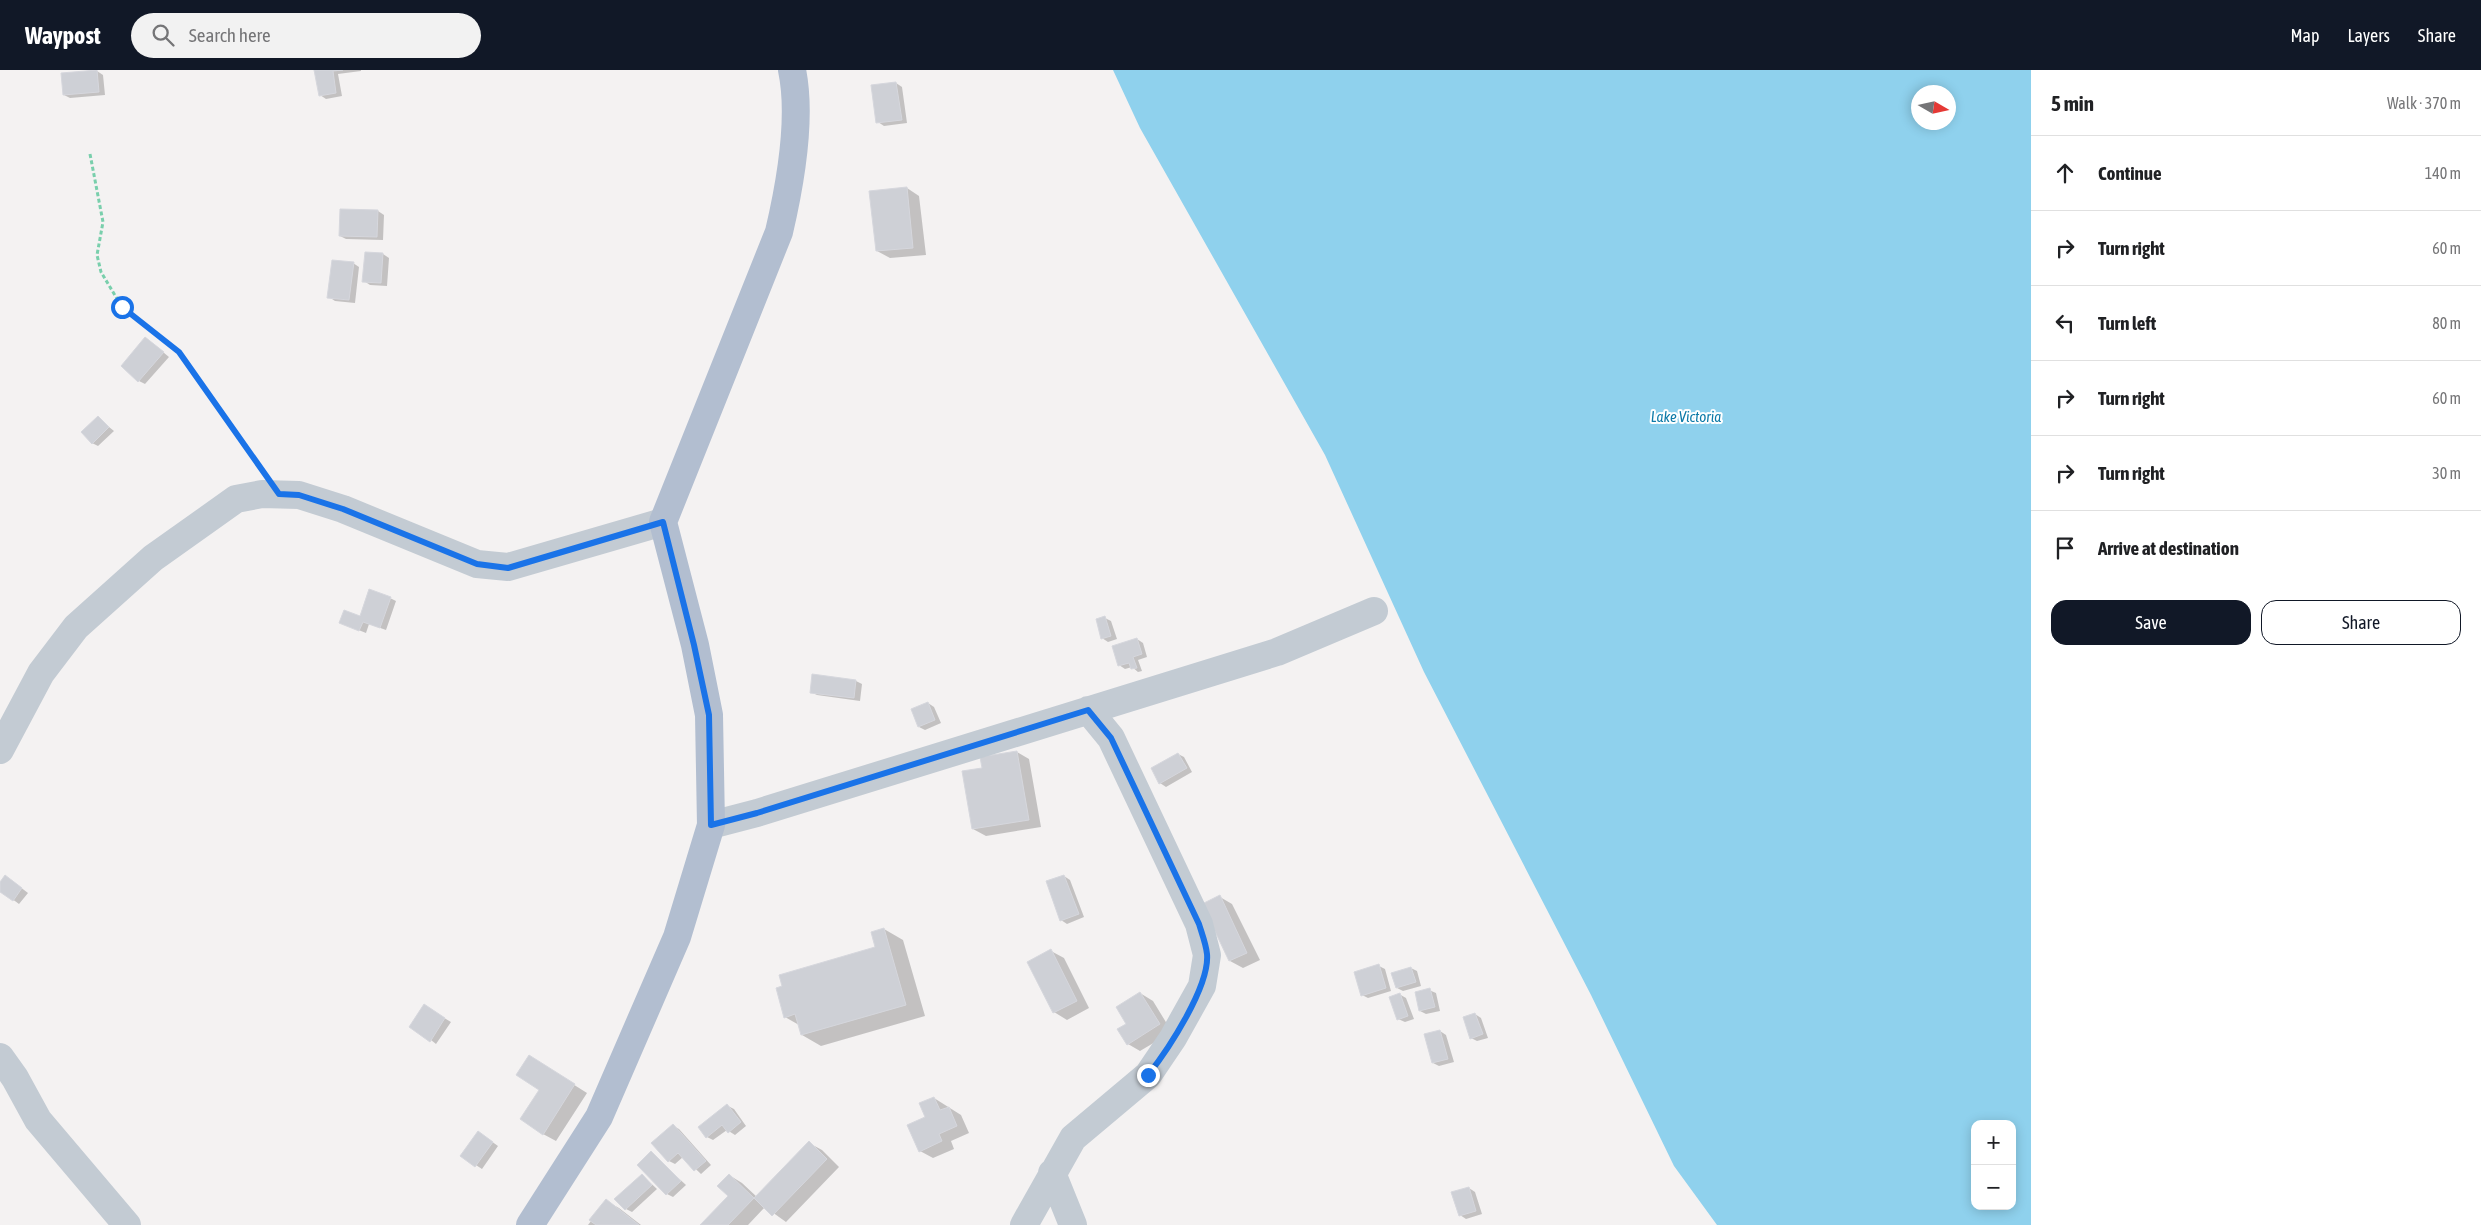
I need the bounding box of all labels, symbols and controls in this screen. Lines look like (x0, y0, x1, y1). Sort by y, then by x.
search box (131, 13, 481, 58)
icon: search (149, 21, 177, 49)
text: Waypost (25, 22, 101, 49)
text: Search here (189, 24, 271, 46)
text: Map (2290, 25, 2319, 46)
text: Layers (2347, 25, 2390, 46)
text: Share (2418, 25, 2456, 46)
north arrow (1911, 85, 1956, 130)
text: 5 min (2051, 91, 2094, 115)
text: Walk · 370 m (2387, 94, 2461, 112)
icon: ahead (2051, 159, 2079, 187)
text: Continue (2098, 162, 2162, 184)
text: 140 m (2425, 164, 2461, 182)
icon: right (2051, 234, 2079, 262)
text: Turn right (2098, 237, 2165, 259)
text: 60 m (2432, 239, 2461, 257)
route start (111, 296, 134, 319)
icon: left (2051, 309, 2079, 337)
text: Turn left (2098, 312, 2156, 334)
text: 80 m (2432, 314, 2461, 332)
icon: right (2051, 384, 2079, 412)
text: Turn right (2098, 387, 2165, 409)
text: 60 m (2432, 389, 2461, 407)
water label: Lake Victoria (1651, 408, 1721, 425)
icon: right (2051, 459, 2079, 487)
text: Turn right (2098, 462, 2165, 484)
text: 30 m (2432, 464, 2461, 482)
icon: arrive (2051, 534, 2079, 562)
text: Arrive at destination (2098, 537, 2239, 559)
button: Save (2051, 600, 2251, 645)
button: Share (2261, 600, 2461, 645)
route end (1137, 1064, 1160, 1087)
map controls (1971, 1120, 2016, 1210)
button: + (1971, 1120, 2016, 1165)
button: − (1971, 1165, 2016, 1210)

